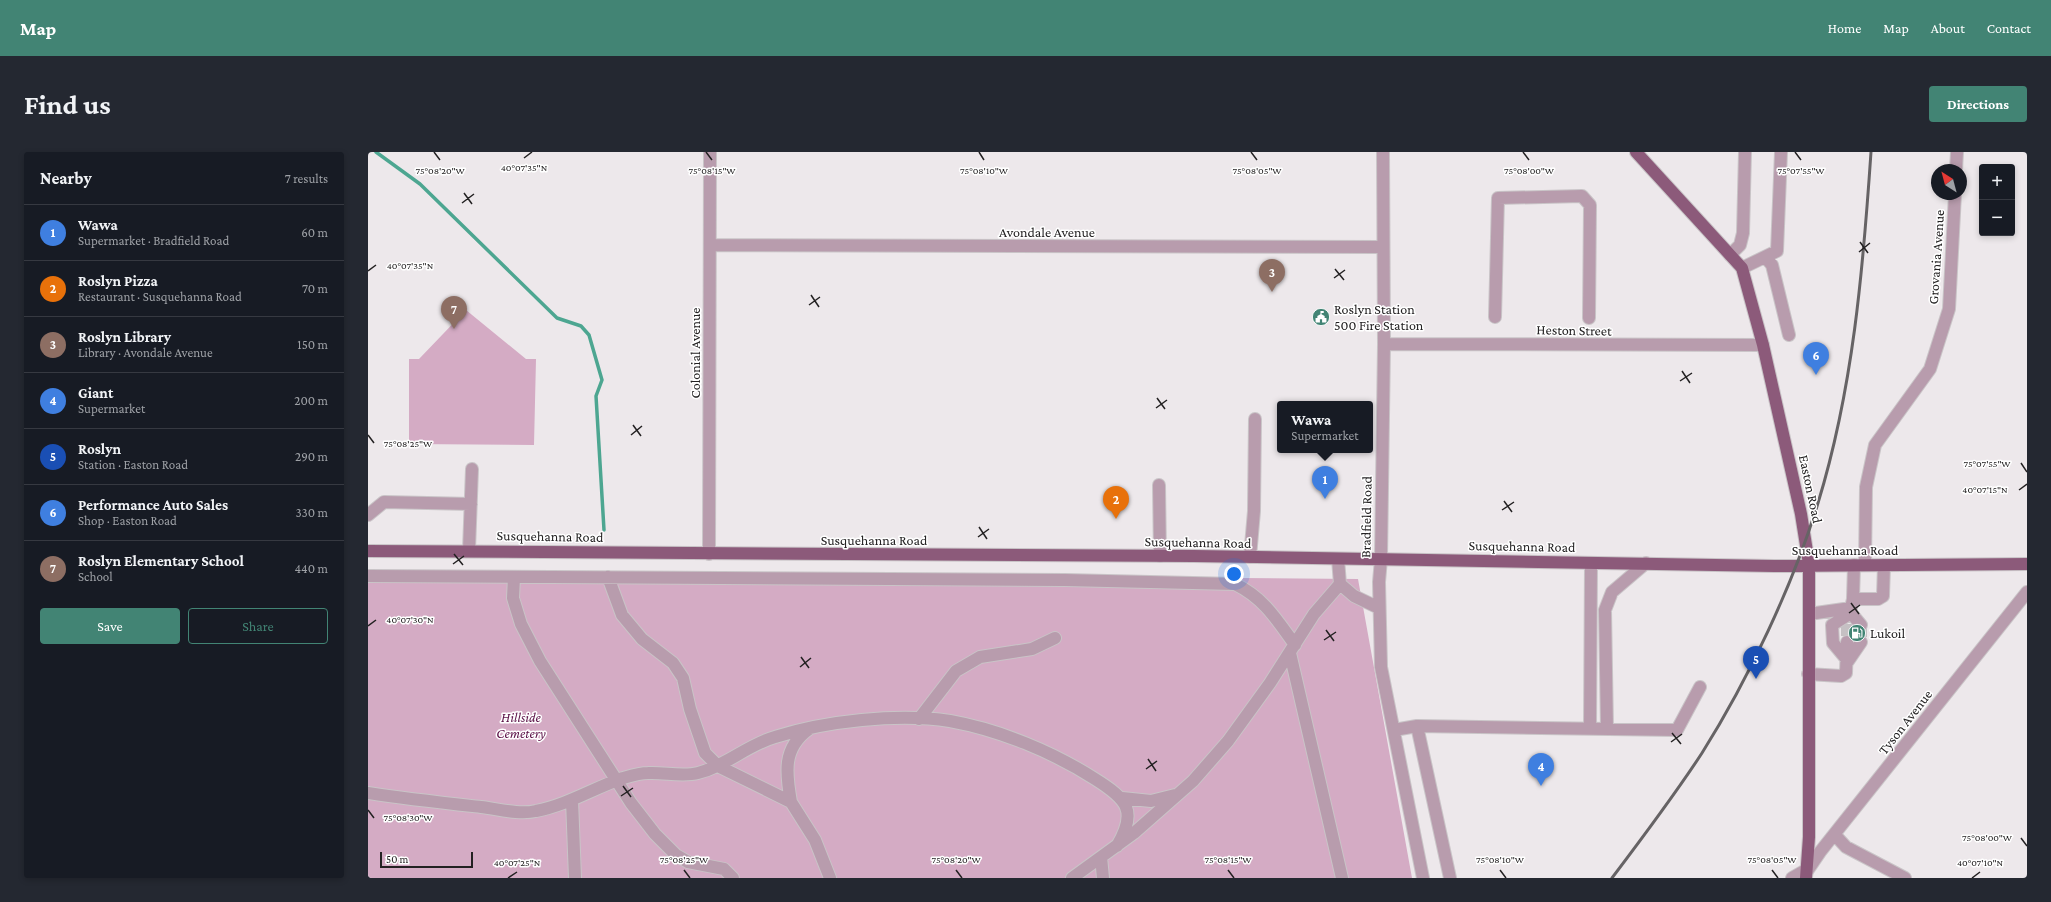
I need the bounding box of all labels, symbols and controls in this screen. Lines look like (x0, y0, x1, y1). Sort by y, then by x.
text: Map (20, 18, 56, 39)
text: Home (1828, 20, 1861, 36)
text: Map (1883, 20, 1909, 36)
text: About (1931, 20, 1965, 36)
text: Contact (1987, 20, 2031, 36)
button: Directions (1929, 86, 2027, 122)
text: Find us (24, 89, 111, 120)
text: 40°07'35"N (501, 162, 548, 173)
north arrow (1931, 164, 1967, 200)
map controls (1979, 164, 2015, 236)
button: + (1979, 164, 2015, 200)
text: 75°08'20"W (415, 165, 465, 176)
text: 75°08'15"W (688, 165, 736, 176)
text: 75°08'10"W (960, 165, 1009, 176)
text: 75°08'05"W (1232, 165, 1282, 176)
text: 75°08'00"W (1504, 165, 1555, 176)
text: 75°07'55"W (1777, 165, 1825, 176)
text: Nearby (40, 169, 92, 188)
text: 7 results (285, 171, 328, 186)
button: − (1979, 200, 2015, 236)
street label: Grovania Avenue (1925, 209, 1947, 305)
text: Wawa (78, 217, 118, 233)
street label: Avondale Avenue (999, 224, 1095, 240)
text: 1 (51, 225, 55, 240)
text: 60 m (301, 225, 328, 240)
text: Supermarket · Bradfield Road (78, 233, 229, 248)
pin: 3 (1259, 259, 1285, 292)
text: 40°07'35"N (387, 260, 434, 271)
text: Roslyn Pizza (78, 273, 158, 289)
text: 2 (50, 281, 56, 296)
text: 70 m (302, 281, 328, 296)
text: Restaurant · Susquehanna Road (78, 289, 242, 304)
pin: 7 (441, 296, 467, 329)
place label: Roslyn Station 500 Fire Station (1334, 301, 1424, 333)
public building icon: Roslyn Station 500 Fire Station (1311, 307, 1331, 327)
street label: Colonial Avenue (687, 308, 703, 398)
street label: Heston Street (1536, 321, 1612, 339)
text: Roslyn Library (78, 329, 171, 345)
text: 3 (50, 337, 56, 352)
text: 150 m (297, 337, 328, 352)
pin: 6 (1803, 342, 1829, 375)
text: Library · Avondale Avenue (78, 345, 213, 360)
text: Giant (78, 385, 113, 401)
text: 4 (49, 393, 57, 408)
text: 200 m (294, 393, 328, 408)
text: Supermarket (78, 401, 145, 416)
popup (1277, 401, 1373, 453)
text: Wawa (1291, 412, 1331, 428)
text: Supermarket (1291, 428, 1359, 443)
text: 75°08'25"W (384, 438, 433, 449)
text: Roslyn (78, 441, 121, 457)
text: 5 (50, 449, 56, 464)
text: 290 m (295, 449, 328, 464)
street label: Easton Road (1796, 453, 1826, 525)
text: Station · Easton Road (78, 457, 188, 472)
text: 75°07'55"W (1963, 458, 2011, 469)
pin: 1 (1312, 466, 1338, 499)
street label: Bradfield Road (1357, 475, 1375, 558)
text: 40°07'15"N (1962, 484, 2008, 495)
pin: 2 (1103, 486, 1129, 519)
text: Performance Auto Sales (78, 497, 228, 513)
text: 6 (49, 505, 57, 520)
text: 330 m (295, 505, 328, 520)
text: Shop · Easton Road (78, 513, 177, 528)
street label: Susquehanna Road (496, 527, 604, 545)
street label: Susquehanna Road (821, 532, 928, 548)
street label: Susquehanna Road (1144, 533, 1252, 551)
street label: Susquehanna Road (1468, 537, 1576, 555)
street label: Susquehanna Road (1792, 542, 1899, 558)
text: Roslyn Elementary School (78, 553, 244, 569)
text: 7 (50, 561, 56, 576)
text: 440 m (294, 561, 328, 576)
your location (1224, 564, 1244, 584)
text: School (78, 569, 113, 584)
button: Save (40, 608, 180, 644)
button: Share (188, 608, 328, 644)
text: 40°07'30"N (386, 614, 434, 625)
fuel station icon: Lukoil (1847, 623, 1867, 643)
place label: Lukoil (1870, 625, 1906, 641)
pin: 5 (1743, 646, 1769, 679)
street label: Tyson Avenue (1875, 686, 1935, 758)
park label: Hillside Cemetery (496, 709, 546, 741)
pin: 4 (1528, 753, 1554, 786)
text: 75°08'30"W (383, 812, 433, 823)
text: 75°08'00"W (1962, 832, 2013, 843)
scale bar (380, 850, 473, 869)
text: 50 m (386, 853, 408, 865)
text: 75°08'25"W (660, 854, 709, 865)
text: 75°08'20"W (931, 854, 981, 865)
text: 75°08'15"W (1204, 854, 1252, 865)
text: 75°08'10"W (1476, 854, 1525, 865)
text: 75°08'05"W (1747, 854, 1797, 865)
text: 40°07'25"N (494, 857, 541, 868)
text: 40°07'10"N (1957, 857, 2004, 868)

